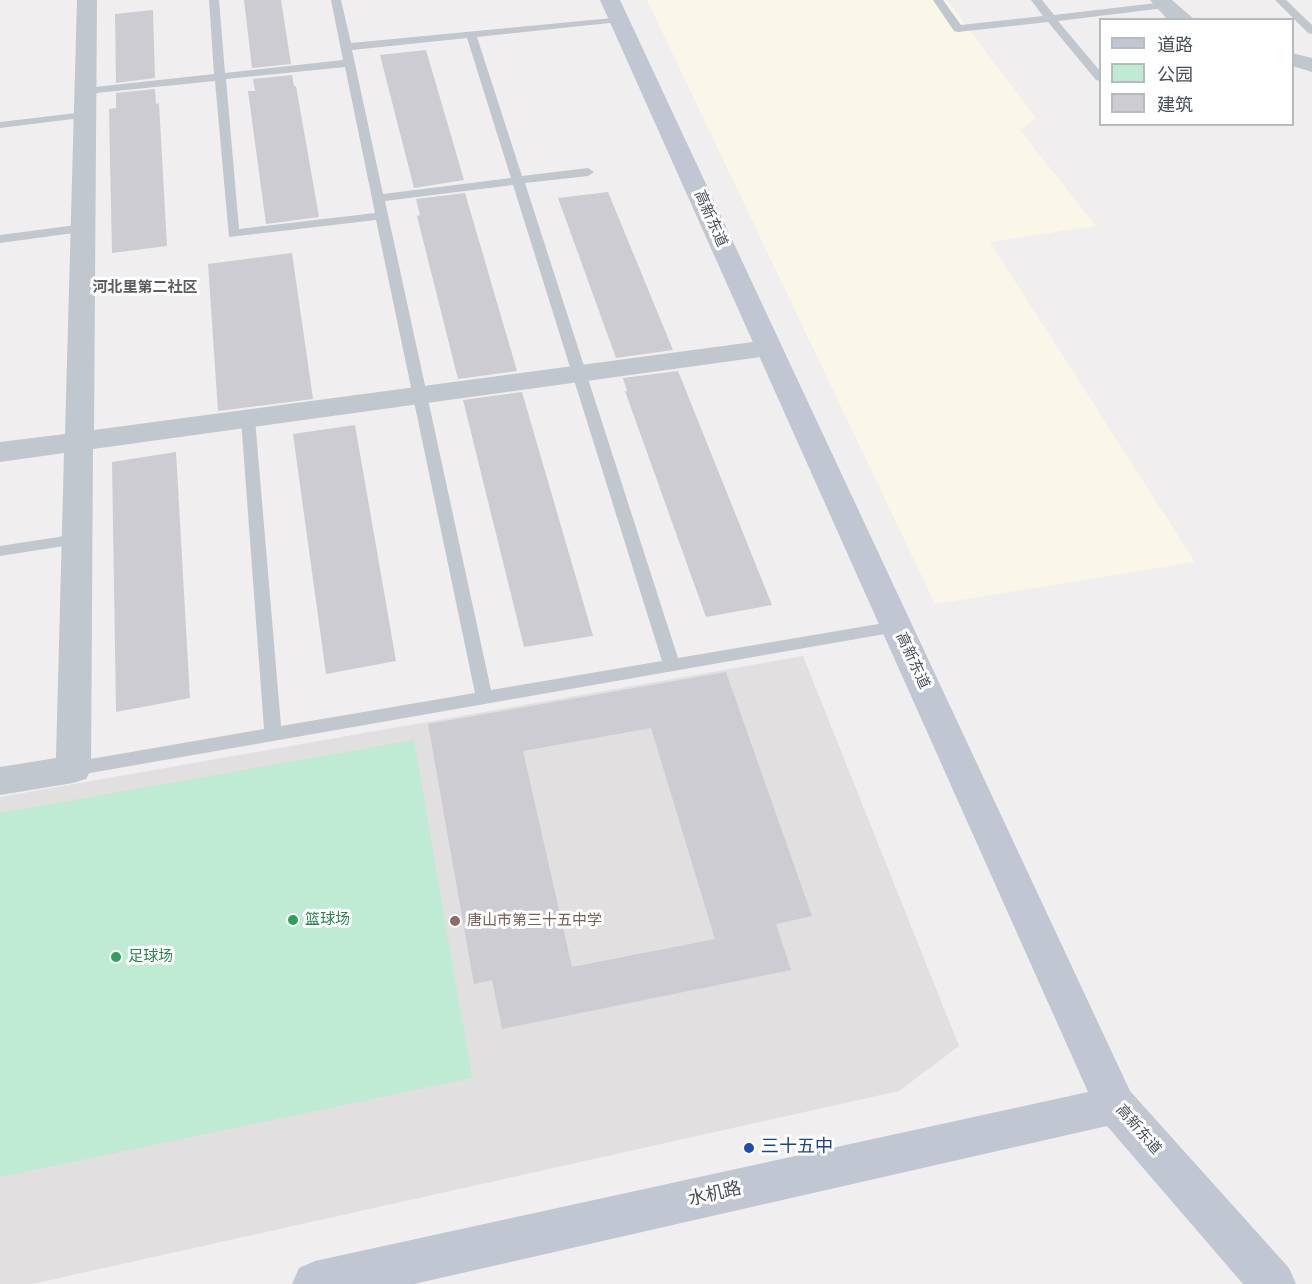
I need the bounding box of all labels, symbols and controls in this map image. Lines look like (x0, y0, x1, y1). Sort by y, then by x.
legend (1099, 18, 1294, 126)
text: 道路 (1157, 33, 1193, 57)
text: 公园 (1157, 63, 1193, 87)
text: 建筑 (1157, 93, 1193, 117)
street label: 高新东道 (690, 188, 730, 250)
district label: 河北里第二社区 (93, 279, 197, 297)
street label: 高新东道 (891, 630, 933, 692)
place label: 篮球场 (305, 911, 350, 929)
place label: 唐山市第三十五中学 (467, 912, 602, 930)
marker: 篮球场 (286, 913, 300, 927)
marker: 唐山市第三十五中学 (448, 914, 462, 928)
place label: 足球场 (128, 948, 173, 966)
marker: 足球场 (109, 950, 123, 964)
street label: 高新东道 (1112, 1101, 1164, 1159)
place label: 三十五中 (761, 1137, 833, 1159)
marker: 三十五中 (742, 1141, 756, 1155)
street label: 水机路 (686, 1178, 744, 1212)

